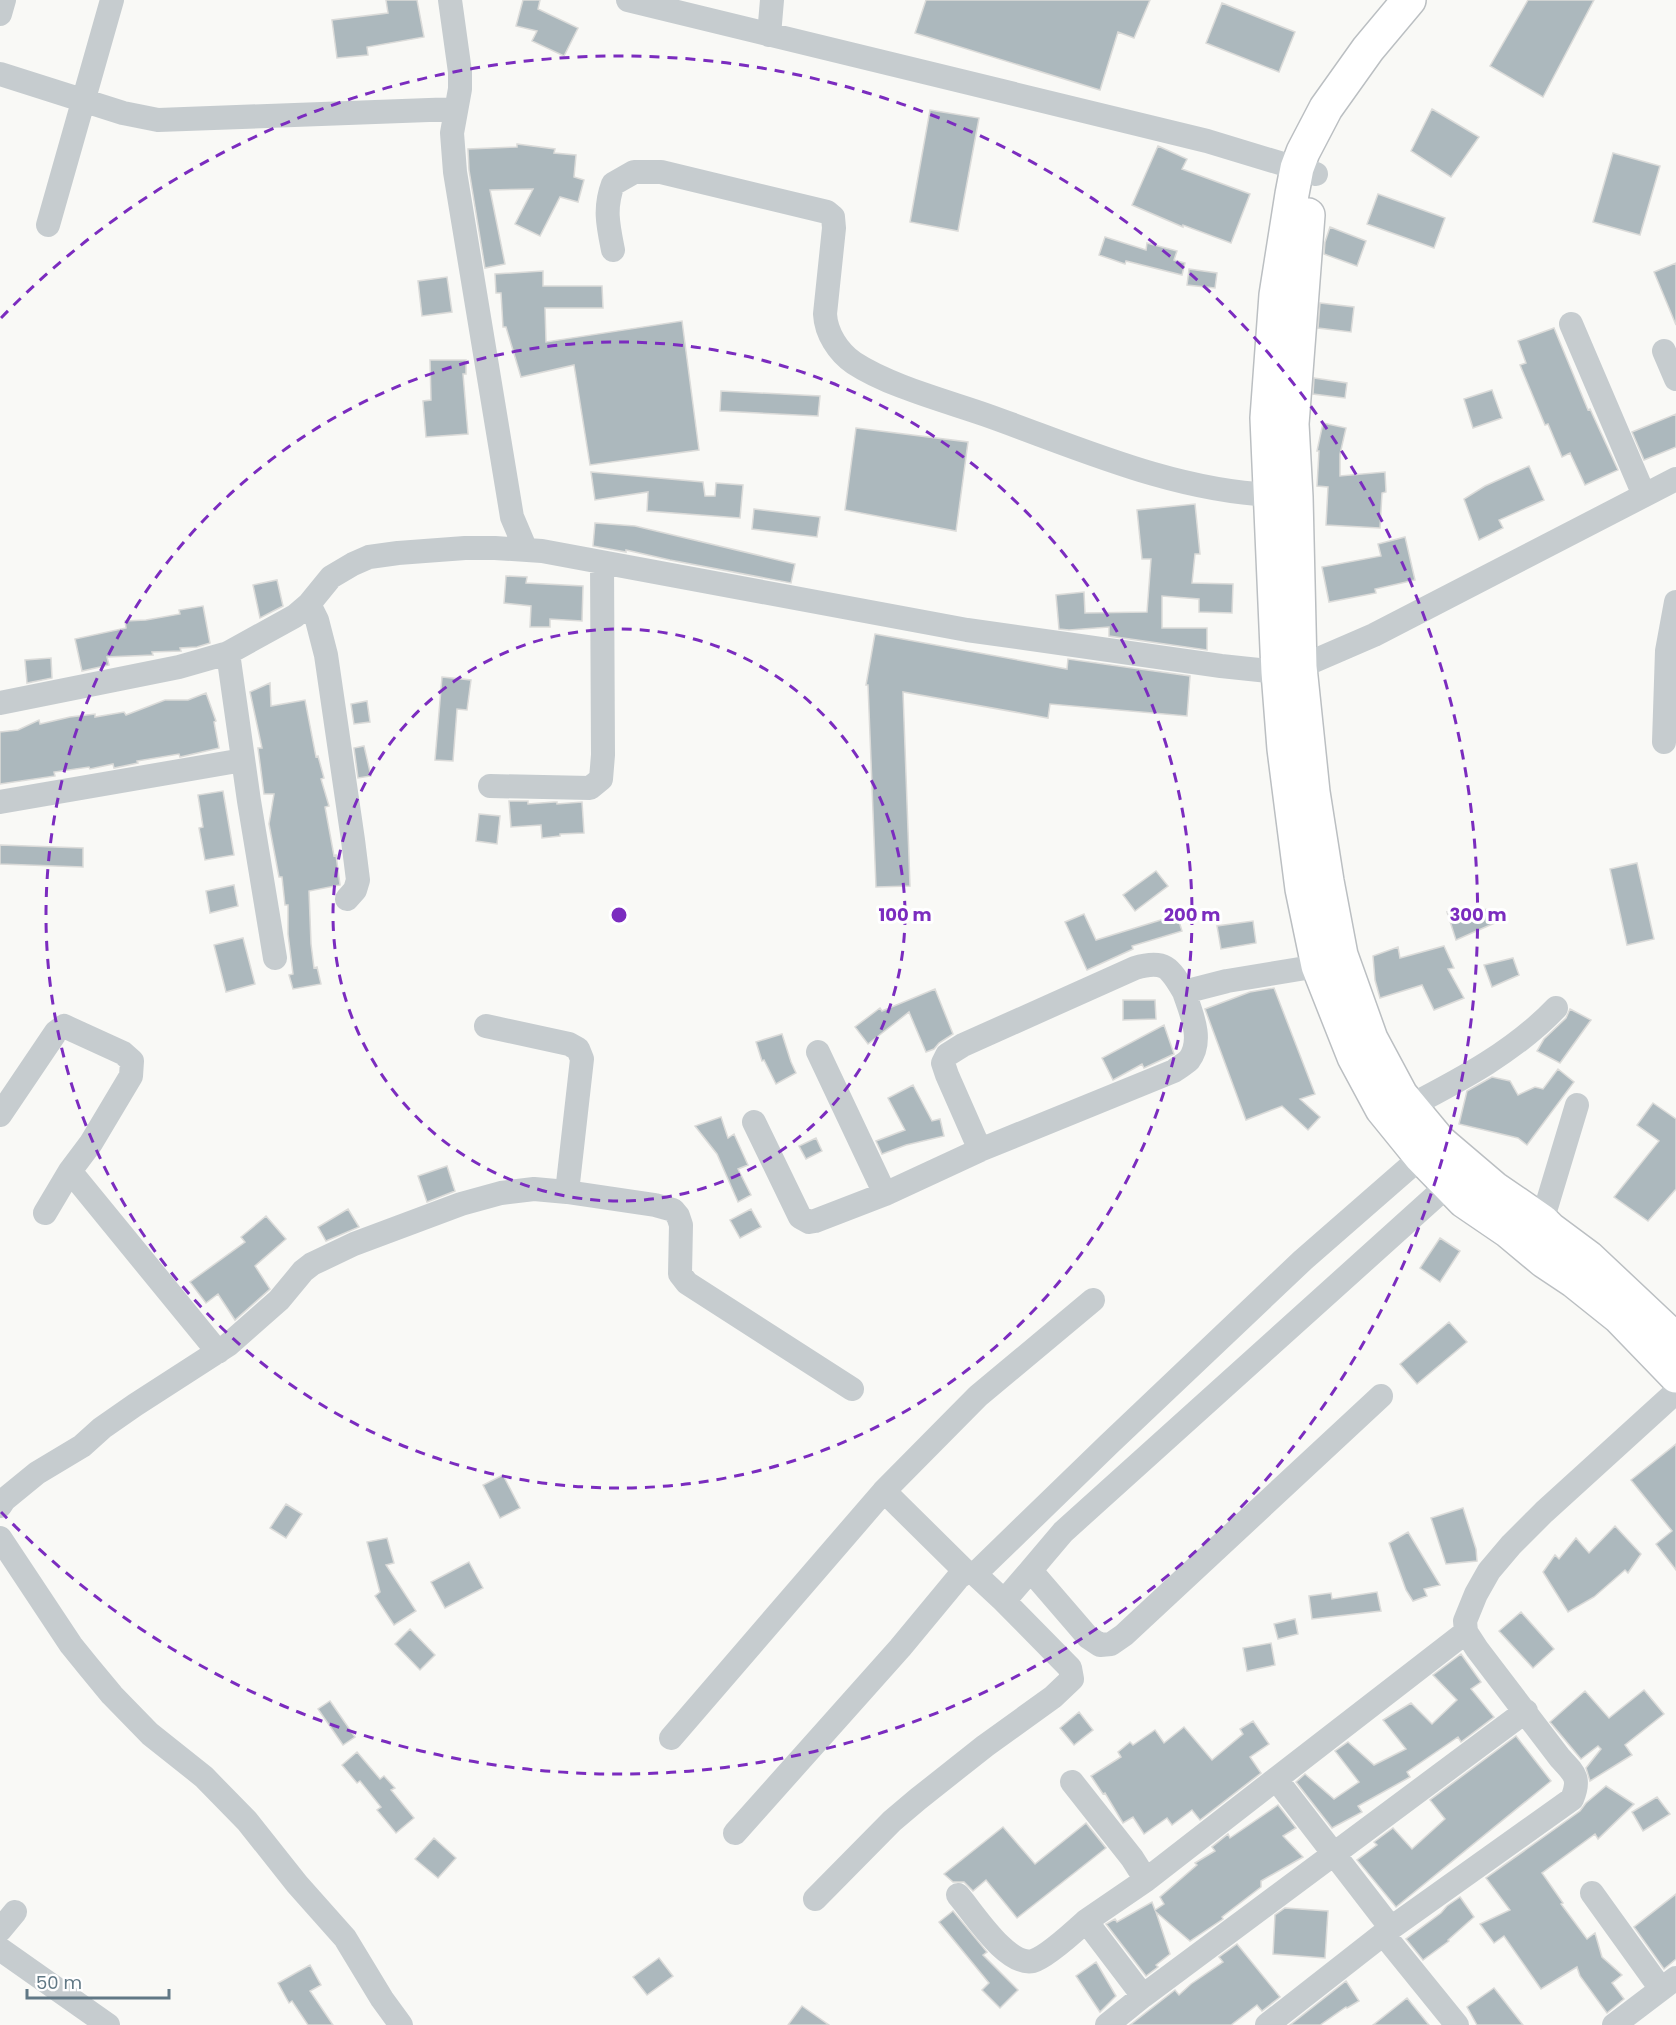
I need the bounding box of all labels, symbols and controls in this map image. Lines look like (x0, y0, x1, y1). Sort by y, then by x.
text: 100 m (878, 902, 932, 927)
text: 200 m (1164, 902, 1220, 927)
text: 300 m (1449, 902, 1507, 927)
centre of rings (609, 905, 629, 925)
scale bar (27, 1962, 170, 2000)
text: 50 m (36, 1970, 82, 1995)

